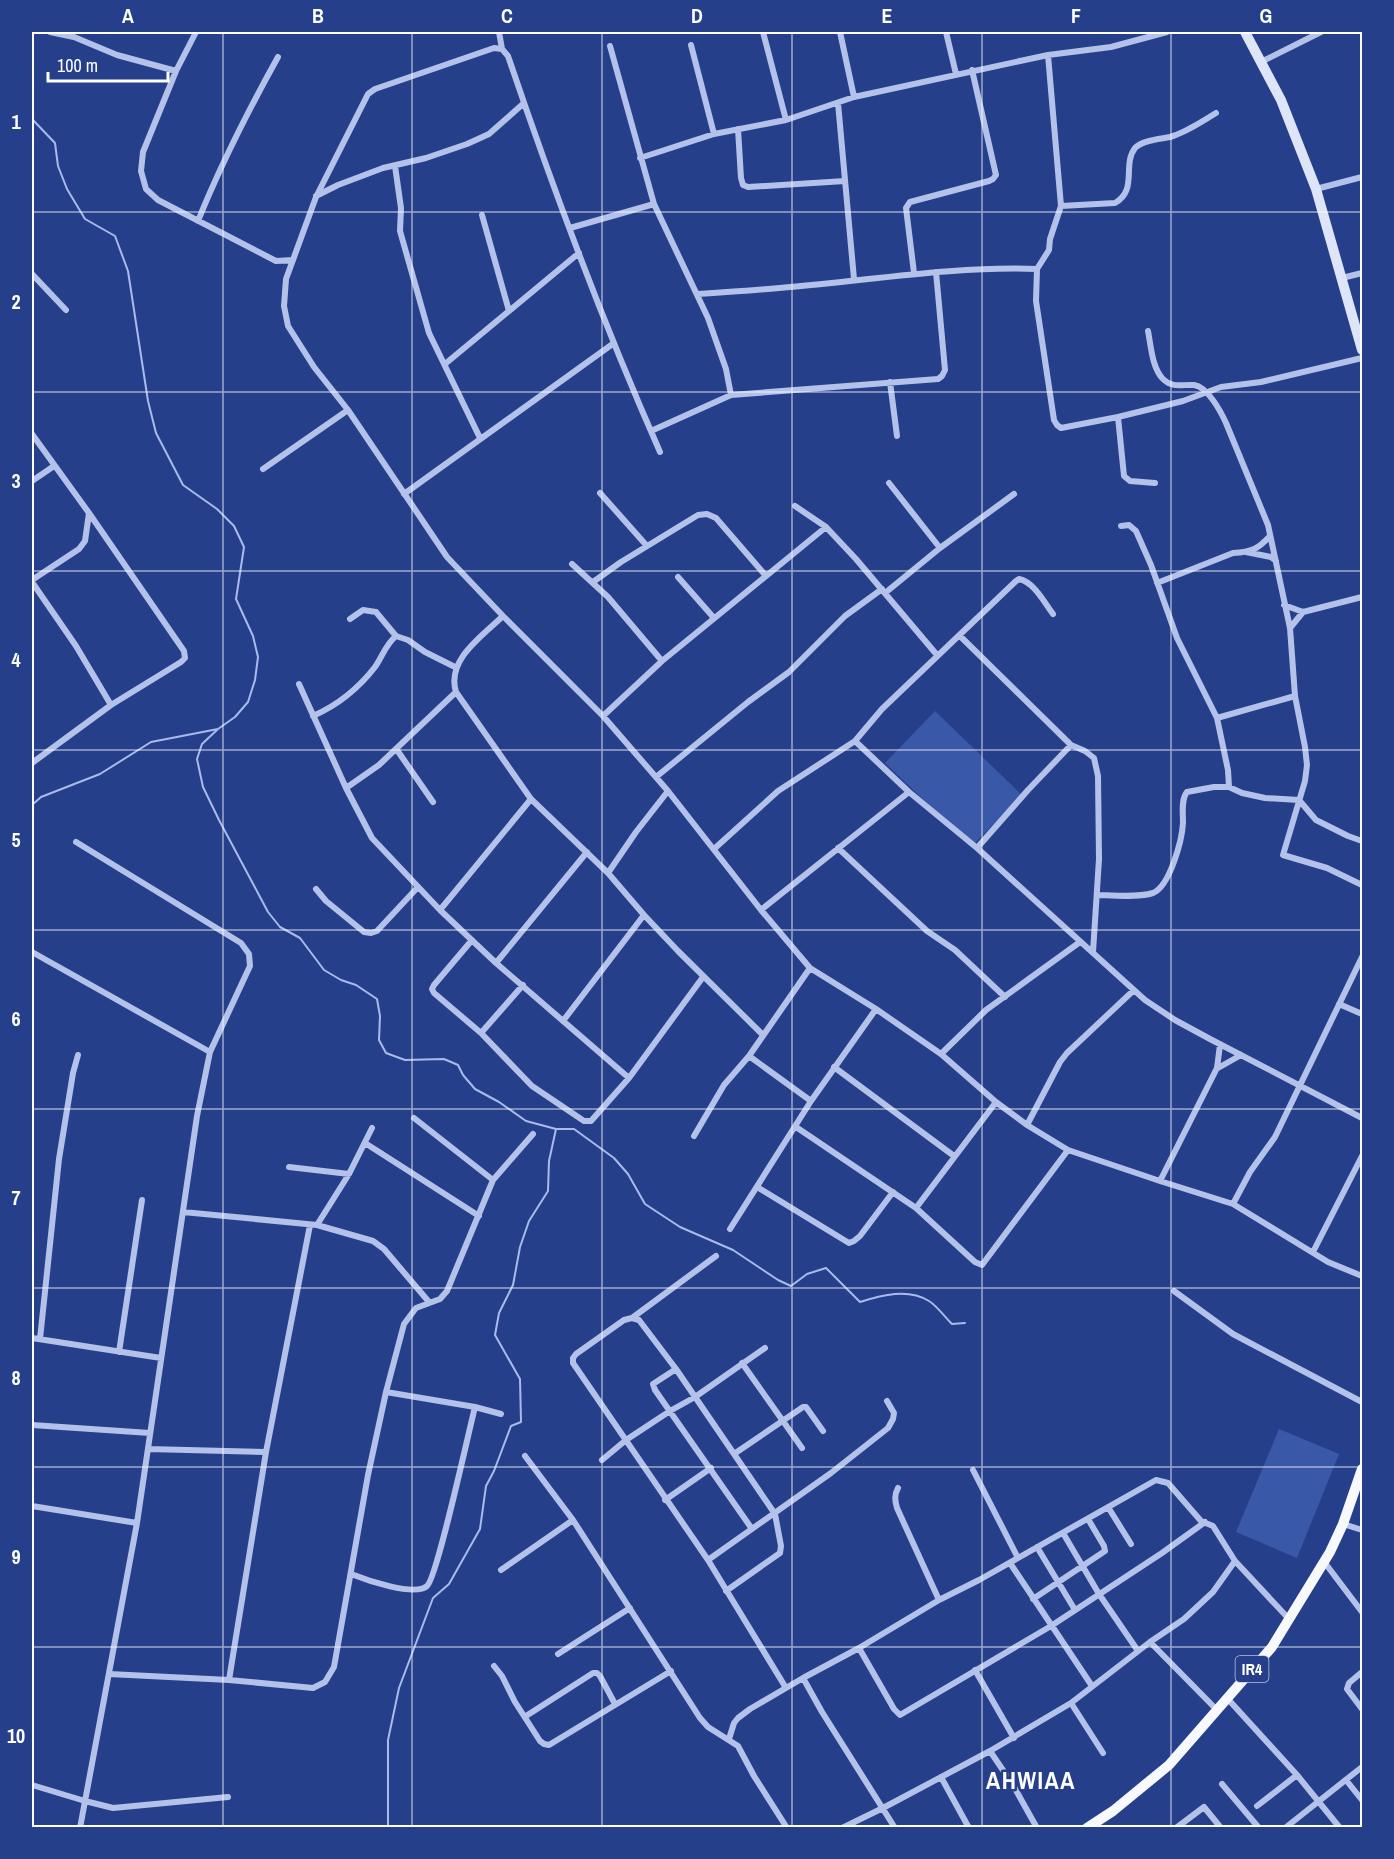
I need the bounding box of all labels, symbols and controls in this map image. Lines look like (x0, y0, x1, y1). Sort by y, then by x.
text: A (122, 2, 134, 29)
text: B (312, 2, 324, 29)
text: C (501, 2, 513, 29)
text: D (691, 2, 703, 29)
text: E (882, 2, 893, 29)
text: F (1071, 2, 1081, 29)
text: G (1260, 2, 1272, 29)
scale bar (48, 45, 168, 83)
text: 100 m (57, 53, 98, 78)
text: 1 (11, 108, 21, 135)
text: 2 (11, 288, 21, 315)
text: 3 (11, 467, 21, 494)
text: 4 (11, 646, 21, 673)
text: 5 (11, 826, 21, 853)
text: 6 (11, 1005, 21, 1032)
text: 7 (11, 1184, 21, 1211)
text: 8 (11, 1364, 21, 1391)
text: 9 (11, 1543, 21, 1570)
road number: IR4 (1236, 1656, 1268, 1682)
text: 10 (7, 1722, 25, 1749)
district label: AHWIAA (986, 1764, 1076, 1796)

